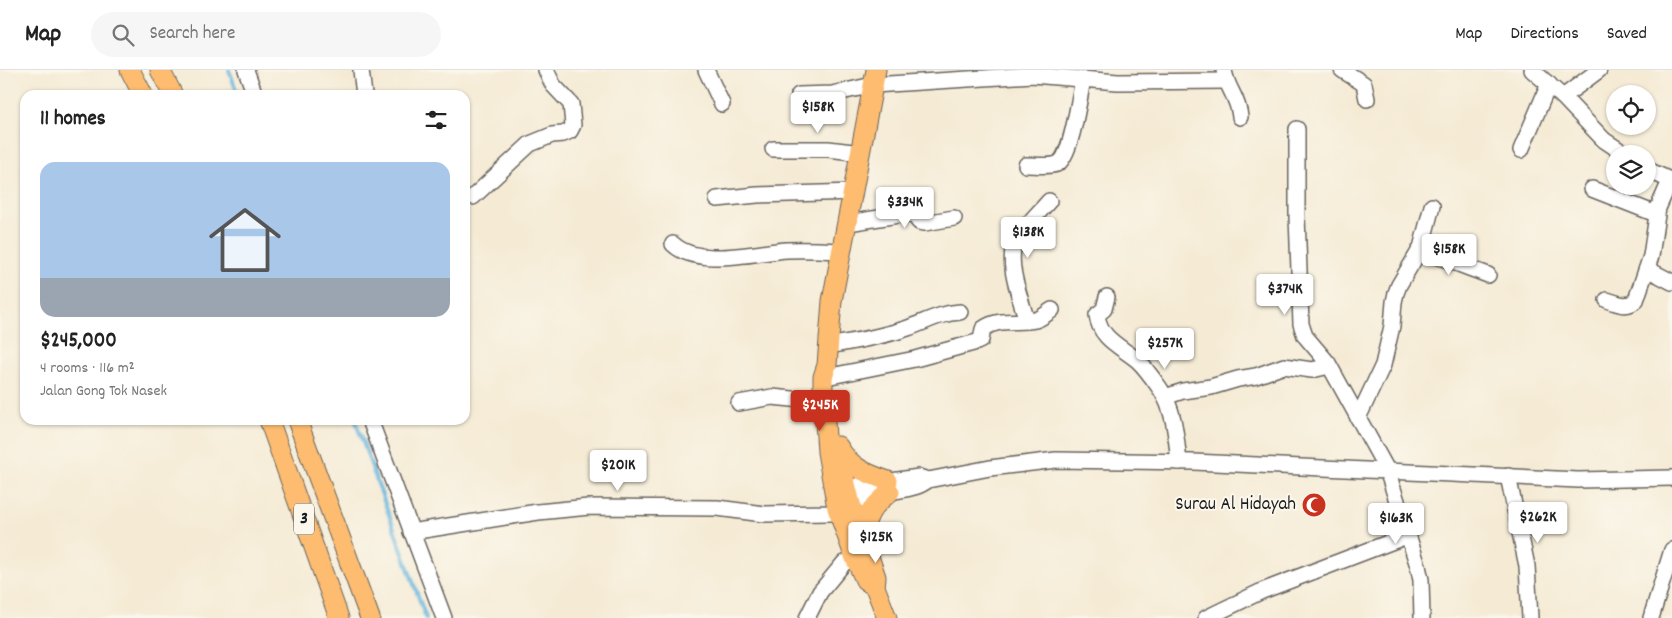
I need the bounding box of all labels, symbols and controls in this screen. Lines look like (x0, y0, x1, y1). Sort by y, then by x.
search box (91, 12, 441, 57)
text: Map (25, 18, 61, 52)
icon: search (109, 21, 137, 49)
text: Search here (149, 21, 235, 48)
text: Map (1455, 22, 1482, 47)
text: Directions (1510, 22, 1579, 47)
text: Saved (1607, 22, 1647, 47)
map controls (1606, 85, 1656, 195)
button: locate (1606, 85, 1656, 135)
pin: $158K (783, 92, 853, 134)
text: $158K (802, 96, 834, 119)
text: 11 homes (40, 105, 105, 135)
icon: filters (422, 106, 450, 134)
button: layers (1606, 145, 1656, 195)
pin: $334K (870, 186, 940, 229)
text: $334K (887, 191, 923, 214)
icon: home (200, 195, 290, 285)
pin: $138K (993, 216, 1063, 259)
text: $138K (1012, 221, 1044, 244)
pin: $158K (1414, 234, 1484, 276)
text: $158K (1433, 238, 1465, 261)
pin: $374K (1250, 274, 1320, 316)
text: $374K (1267, 278, 1303, 301)
text: $245,000 (40, 327, 117, 357)
pin: $257K (1130, 328, 1200, 370)
text: $257K (1147, 332, 1183, 355)
text: 4 rooms · 116 m² (40, 357, 135, 380)
text: Jalan Gong Tok Nasek (40, 380, 167, 403)
pin: $245K (785, 390, 855, 432)
text: $245K (802, 394, 838, 417)
pin: $201K (583, 450, 653, 492)
text: $201K (601, 454, 635, 477)
place label: Surau Al Hidayah (1175, 492, 1296, 519)
mosque icon: Surau Al Hidayah (1301, 492, 1327, 518)
pin: $163K (1361, 502, 1431, 545)
pin: $262K (1503, 502, 1573, 544)
road number: 3 (294, 504, 314, 534)
text: $262K (1519, 506, 1557, 529)
text: $163K (1379, 507, 1413, 530)
pin: $125K (841, 522, 911, 564)
text: $125K (859, 526, 893, 549)

